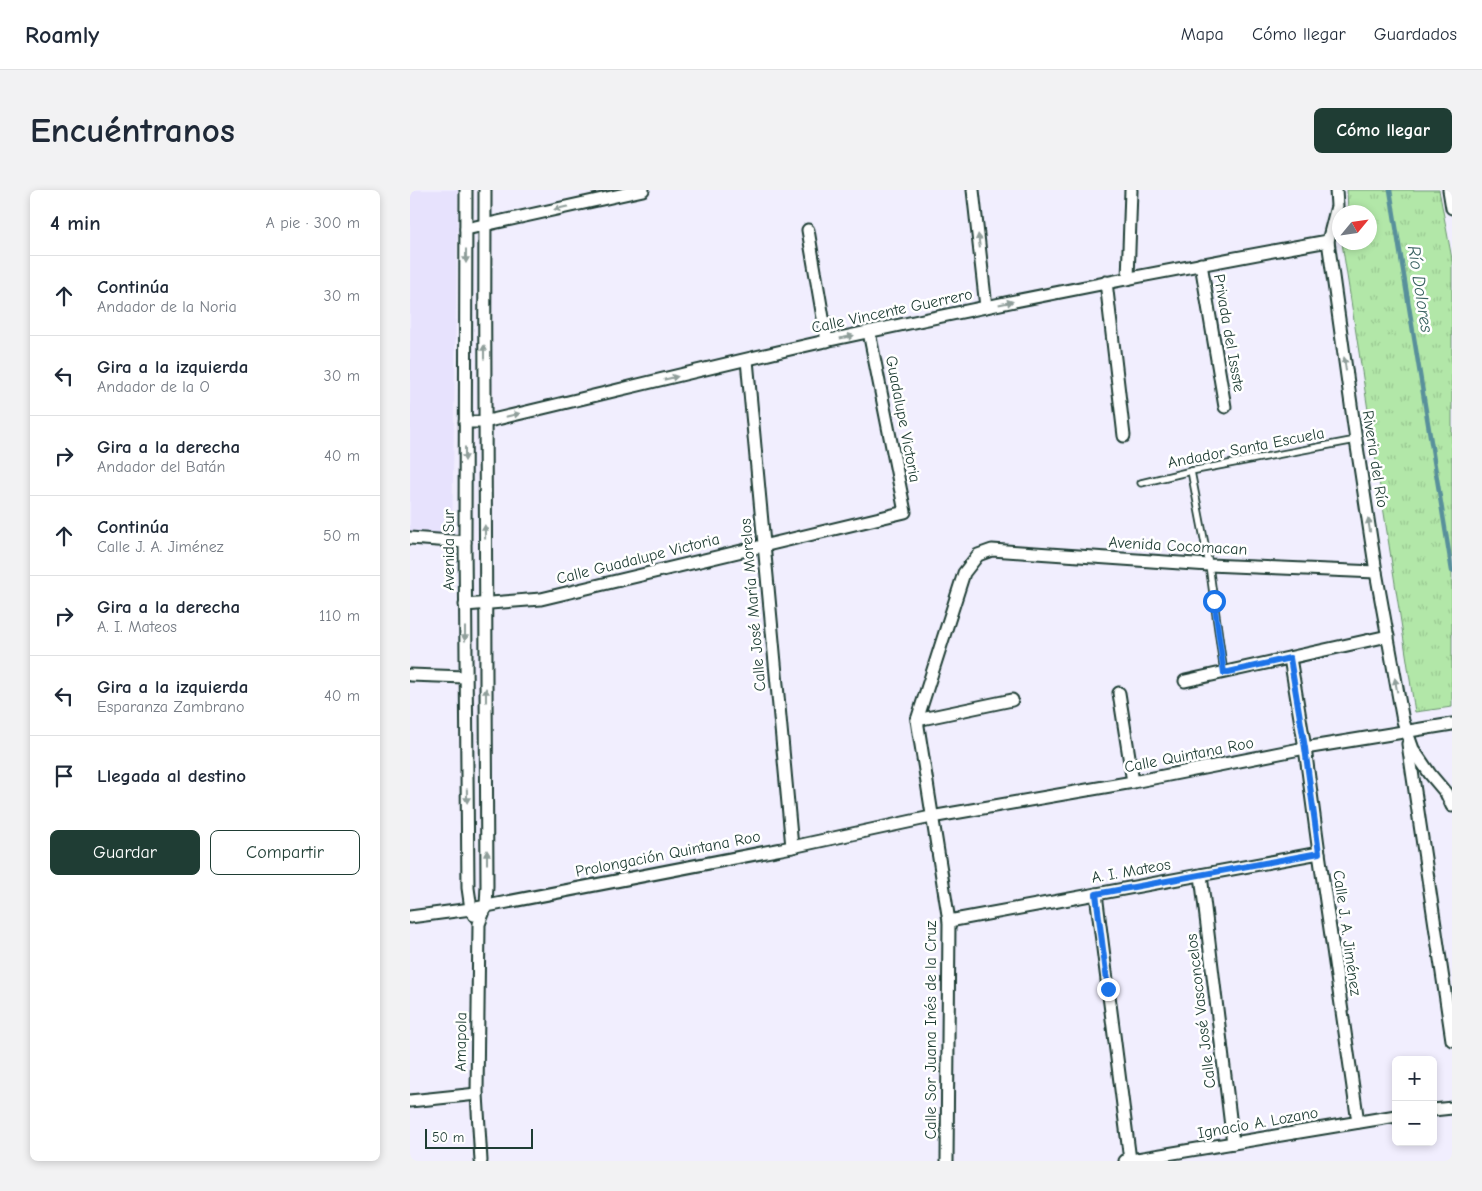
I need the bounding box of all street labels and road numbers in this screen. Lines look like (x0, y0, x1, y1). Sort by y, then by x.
street label: Privada del Issste (1210, 273, 1248, 393)
street label: Calle Vincente Guerrero (810, 285, 974, 337)
street label: Guadalupe Victoria (882, 354, 924, 484)
street label: Riveria del Río (1358, 409, 1392, 509)
street label: Andador Santa Escuela (1166, 424, 1326, 472)
street label: Avenida Sur (440, 509, 458, 591)
street label: Calle José María Morelos (736, 517, 770, 692)
street label: Calle Guadalupe Victoria (555, 530, 721, 588)
street label: Avenida Cocomacan (1108, 533, 1248, 559)
street label: Calle Quintana Roo (1123, 734, 1255, 776)
street label: Prolongación Quintana Roo (574, 827, 762, 881)
street label: A. I. Mateos (1090, 855, 1172, 887)
street label: Calle J. A. Jiménez (1329, 869, 1365, 997)
street label: Calle Sor Juana Inés de la Cruz (922, 920, 940, 1140)
street label: Calle José Vasconcelos (1183, 932, 1219, 1089)
street label: Amapola (451, 1012, 471, 1072)
street label: Ignacio A. Lozano (1196, 1104, 1320, 1142)

